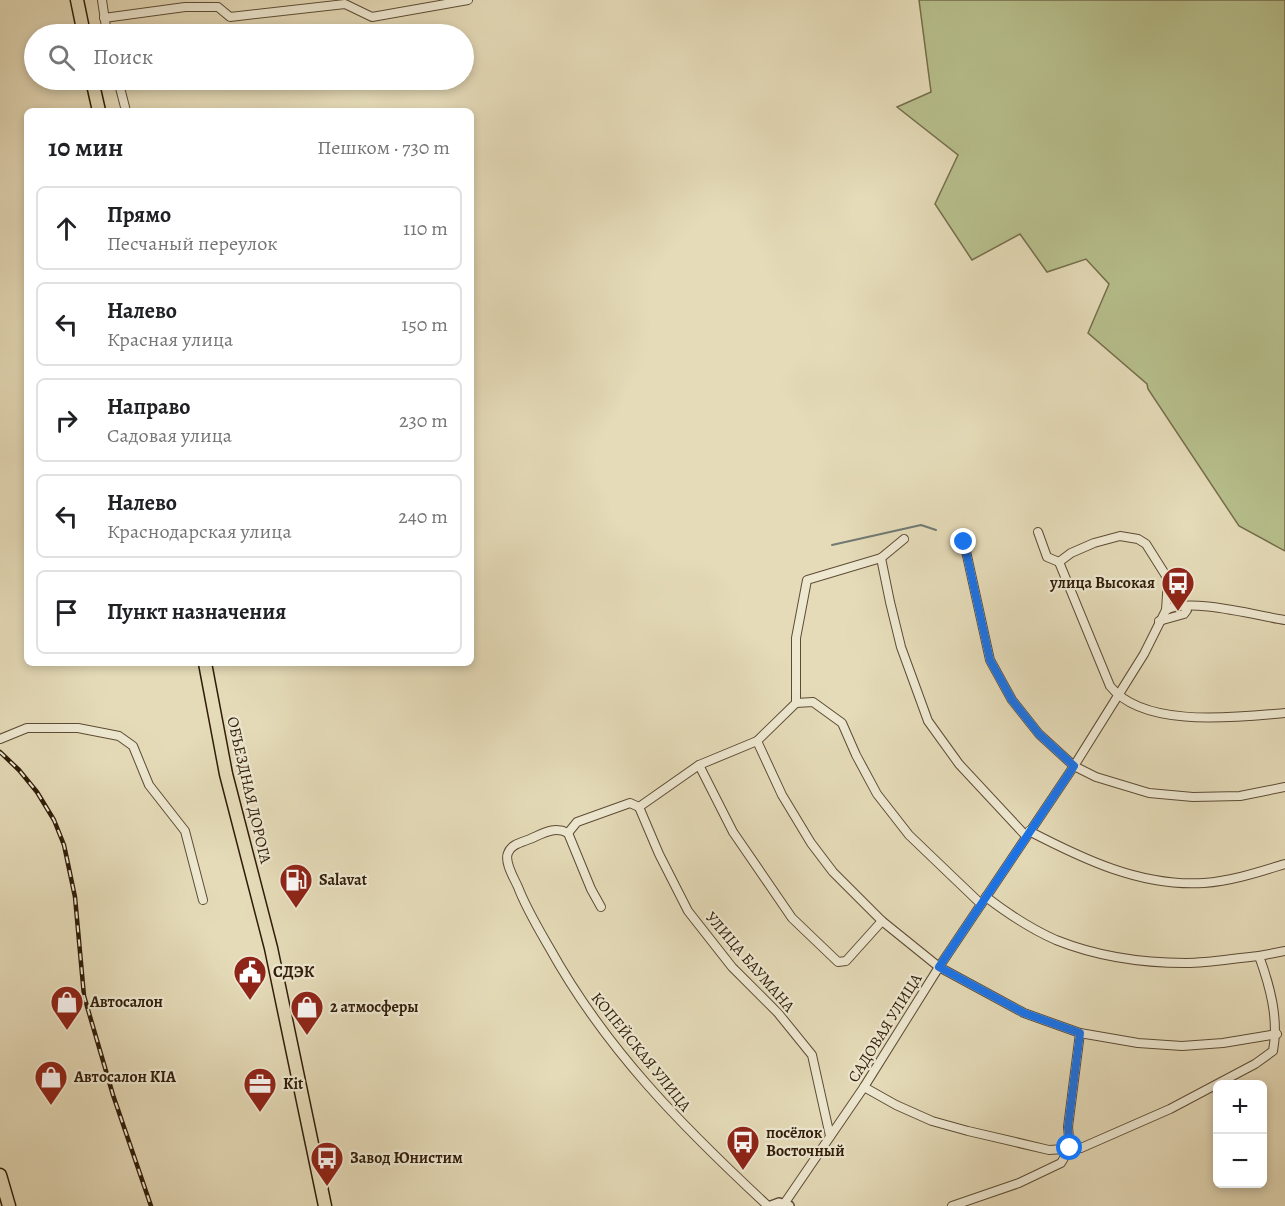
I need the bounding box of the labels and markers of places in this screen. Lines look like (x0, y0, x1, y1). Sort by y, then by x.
bus stop icon: улица Высокая (1160, 565, 1196, 612)
place label: улица Высокая (1049, 572, 1155, 594)
fuel station icon: Salavat (278, 862, 314, 909)
place label: Salavat (319, 869, 368, 891)
public building icon: СДЭК (232, 954, 268, 1001)
place label: СДЭК (273, 961, 315, 983)
shop icon: Автосалон (49, 984, 85, 1031)
shop icon: 2 атмосферы (289, 989, 325, 1036)
place label: Автосалон (89, 991, 163, 1013)
place label: 2 атмосферы (330, 996, 419, 1018)
shop icon: Автосалон KIA (33, 1059, 69, 1106)
place label: Автосалон KIA (73, 1066, 177, 1088)
office icon: Kit (242, 1066, 278, 1113)
place label: Kit (283, 1073, 304, 1095)
place label: посёлок Восточный (766, 1122, 845, 1162)
bus stop icon: посёлок Восточный (725, 1124, 761, 1171)
bus stop icon: Завод Юнистим (309, 1140, 345, 1187)
place label: Завод Юнистим (350, 1147, 463, 1169)

